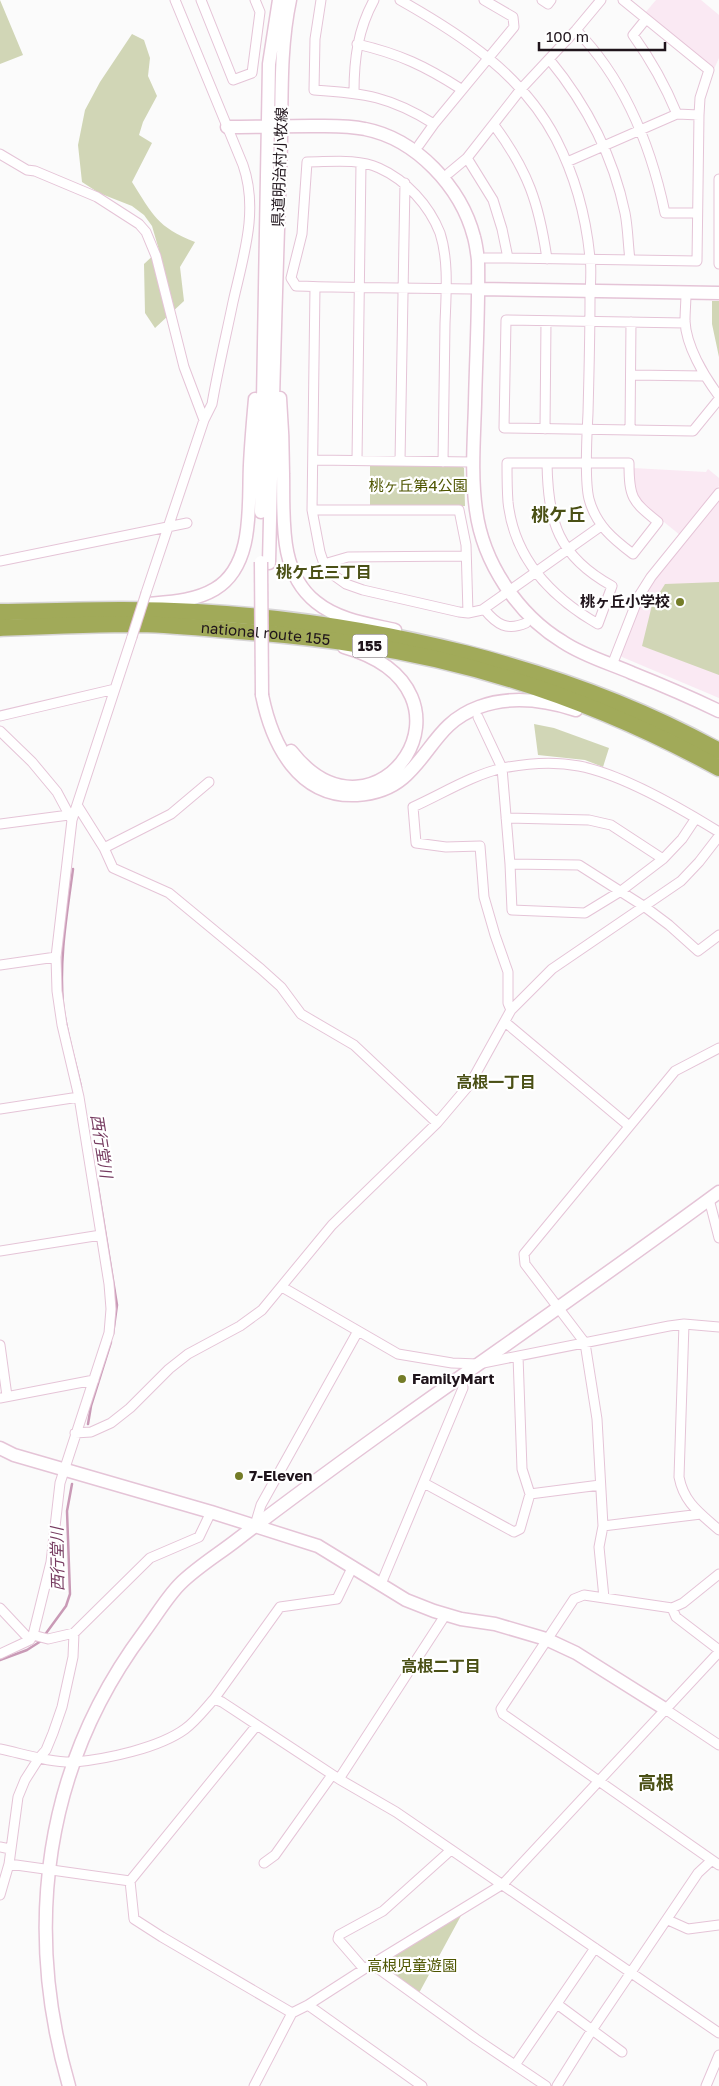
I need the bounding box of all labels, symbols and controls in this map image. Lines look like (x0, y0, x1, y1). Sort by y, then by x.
scale bar (539, 20, 665, 52)
text: 100 m (546, 27, 589, 45)
street label: 県道明治村小牧線 (268, 107, 290, 227)
park label: 桃ヶ丘第4公園 (368, 476, 468, 494)
district label: 桃ケ丘 (531, 503, 585, 525)
district label: 桃ケ丘三丁目 (276, 562, 372, 582)
place label: 桃ヶ丘小学校 (580, 592, 670, 610)
marker: 桃ヶ丘小学校 (674, 596, 686, 608)
street label: national route 155 (200, 618, 331, 648)
road number: 155 (352, 634, 388, 658)
district label: 高根一丁目 (456, 1072, 536, 1092)
water label: 西行堂川 (87, 1113, 117, 1181)
place label: FamilyMart (412, 1369, 494, 1387)
marker: FamilyMart (396, 1373, 408, 1385)
place label: 7-Eleven (249, 1466, 312, 1484)
marker: 7-Eleven (233, 1470, 245, 1482)
water label: 西行堂川 (46, 1525, 68, 1591)
district label: 高根二丁目 (401, 1656, 481, 1676)
district label: 高根 (638, 1771, 674, 1793)
park label: 高根児童遊園 (367, 1956, 457, 1974)

